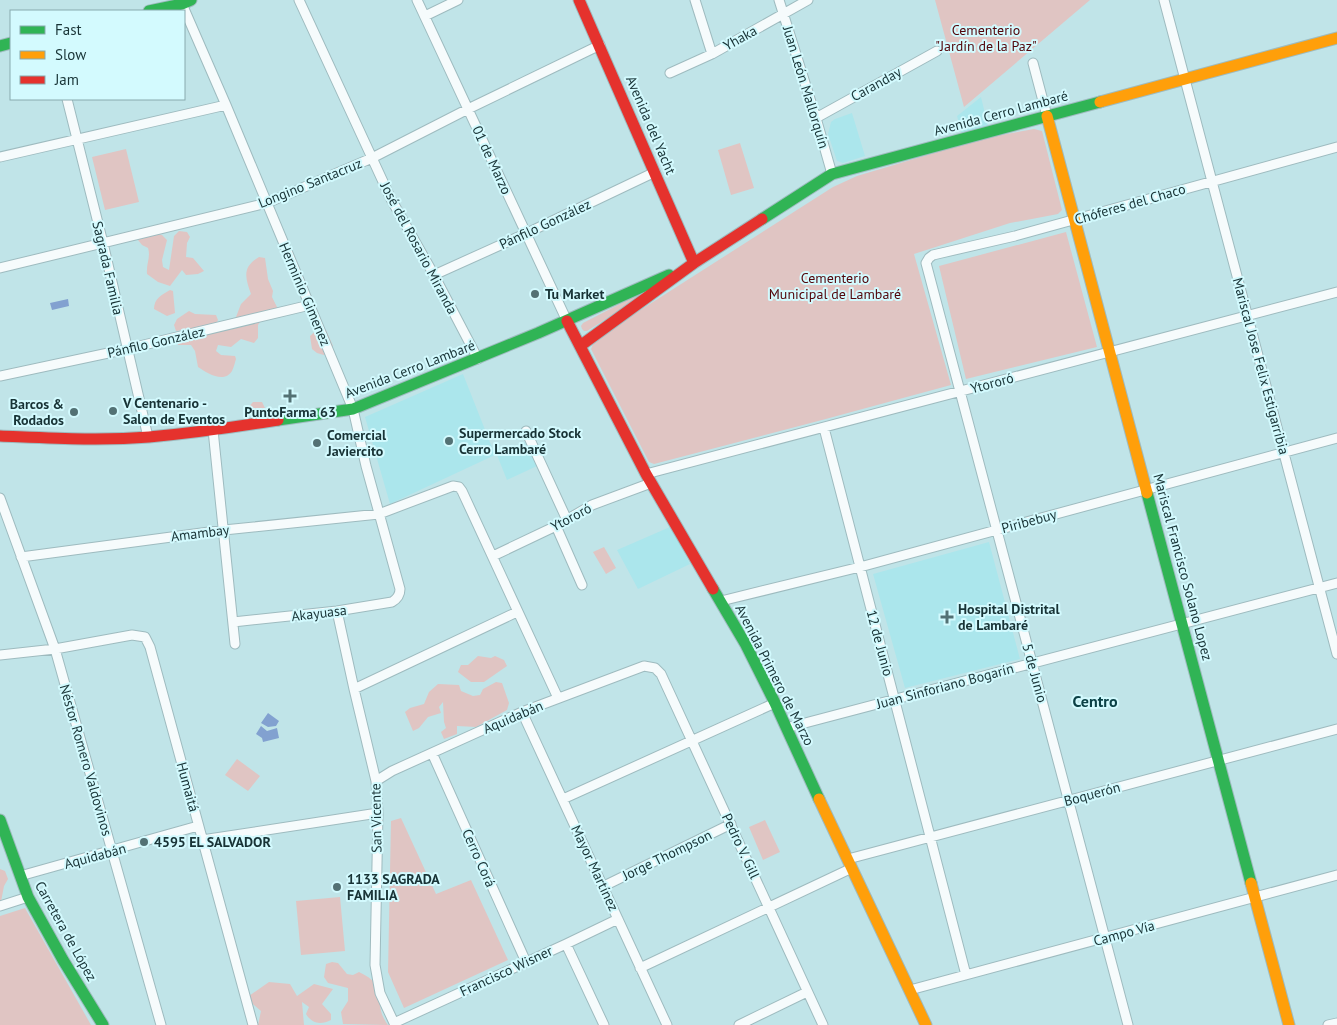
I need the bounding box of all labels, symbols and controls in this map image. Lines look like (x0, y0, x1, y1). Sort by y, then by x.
legend (10, 10, 185, 100)
text: Fast (55, 20, 82, 39)
street label: Yhaka (720, 21, 760, 55)
park label: Cementerio "Jardín de la Paz" (935, 21, 1037, 55)
street label: Juan León Mallorquín (779, 23, 833, 150)
text: Slow (55, 45, 86, 64)
street label: Caranday (848, 63, 905, 105)
text: Jam (54, 70, 79, 89)
street label: Avenida del Yacht (622, 73, 680, 177)
street label: Avenida Cerro Lambaré (932, 86, 1070, 140)
street label: 01 de Marzo (468, 123, 516, 197)
street label: Longino Santacruz (255, 154, 365, 212)
street label: José del Rosario Miranda (376, 178, 462, 317)
street label: Chóferes del Chaco (1072, 180, 1188, 228)
street label: Pánfilo González (496, 195, 594, 253)
street label: Sagrada Familia (88, 219, 128, 317)
street label: Herminio Gimenez (275, 240, 335, 348)
park label: Cementerio Municipal de Lambaré (769, 269, 901, 303)
street label: Mariscal Jose Felix Estigarribia (1229, 276, 1293, 456)
place label: Tu Market (545, 285, 604, 303)
marker: Tu Market (529, 288, 541, 300)
street label: Pánfilo González (106, 322, 206, 362)
street label: Avenida Cerro Lambaré (342, 336, 478, 402)
street label: Ytororó (968, 369, 1016, 397)
marker: PuntoFarma 63 (284, 390, 296, 402)
place label: V Centenario - Salon de Eventos (122, 394, 225, 428)
place label: Barcos & Rodados (10, 395, 64, 429)
place label: PuntoFarma 63 (244, 403, 336, 421)
marker: V Centenario - Salon de Eventos (107, 405, 119, 417)
marker: Barcos & Rodados (68, 406, 80, 418)
place label: Supermercado Stock Cerro Lambaré (459, 424, 581, 458)
place label: Comercial Javiercito (326, 426, 387, 460)
marker: Supermercado Stock Cerro Lambaré (443, 435, 455, 447)
marker: Comercial Javiercito (311, 437, 323, 449)
street label: Mariscal Francisco Solano Lopez (1149, 472, 1217, 662)
street label: Ytororó (547, 499, 595, 535)
street label: Piribebuy (999, 505, 1059, 537)
street label: Amambay (170, 520, 231, 546)
place label: Hospital Distrital de Lambaré (958, 600, 1060, 634)
street label: Akayuasa (290, 601, 348, 625)
street label: Avenida Primero de Marzo (732, 601, 818, 749)
street label: 12 de Junio (863, 608, 897, 678)
marker: Hospital Distrital de Lambaré (940, 610, 954, 624)
street label: 5 de Junio (1019, 642, 1051, 704)
street label: Juan Sinforiano Bogarín (873, 659, 1016, 713)
street label: Néstor Romero Valdovinos (56, 682, 116, 838)
district label: Centro (1072, 691, 1118, 711)
street label: Aquidabán (480, 696, 546, 738)
street label: Humaitá (173, 760, 203, 814)
street label: Boquerón (1062, 778, 1122, 810)
street label: San Vicente (366, 783, 386, 853)
street label: Pedro V. Gill (718, 810, 764, 882)
street label: Mayor Martínez (567, 822, 623, 914)
street label: Cerro Corá (458, 826, 500, 890)
street label: Jorge Thompson (618, 826, 715, 885)
place label: 4595 EL SALVADOR (154, 833, 271, 851)
marker: 4595 EL SALVADOR (138, 836, 150, 848)
street label: Aquidabán (62, 839, 128, 873)
place label: 1133 SAGRADA FAMILIA (347, 870, 440, 904)
street label: Carretera de López (31, 878, 101, 984)
marker: 1133 SAGRADA FAMILIA (331, 881, 343, 893)
street label: Campo Vía (1092, 916, 1157, 950)
street label: Francisco Wisner (457, 942, 555, 1000)

